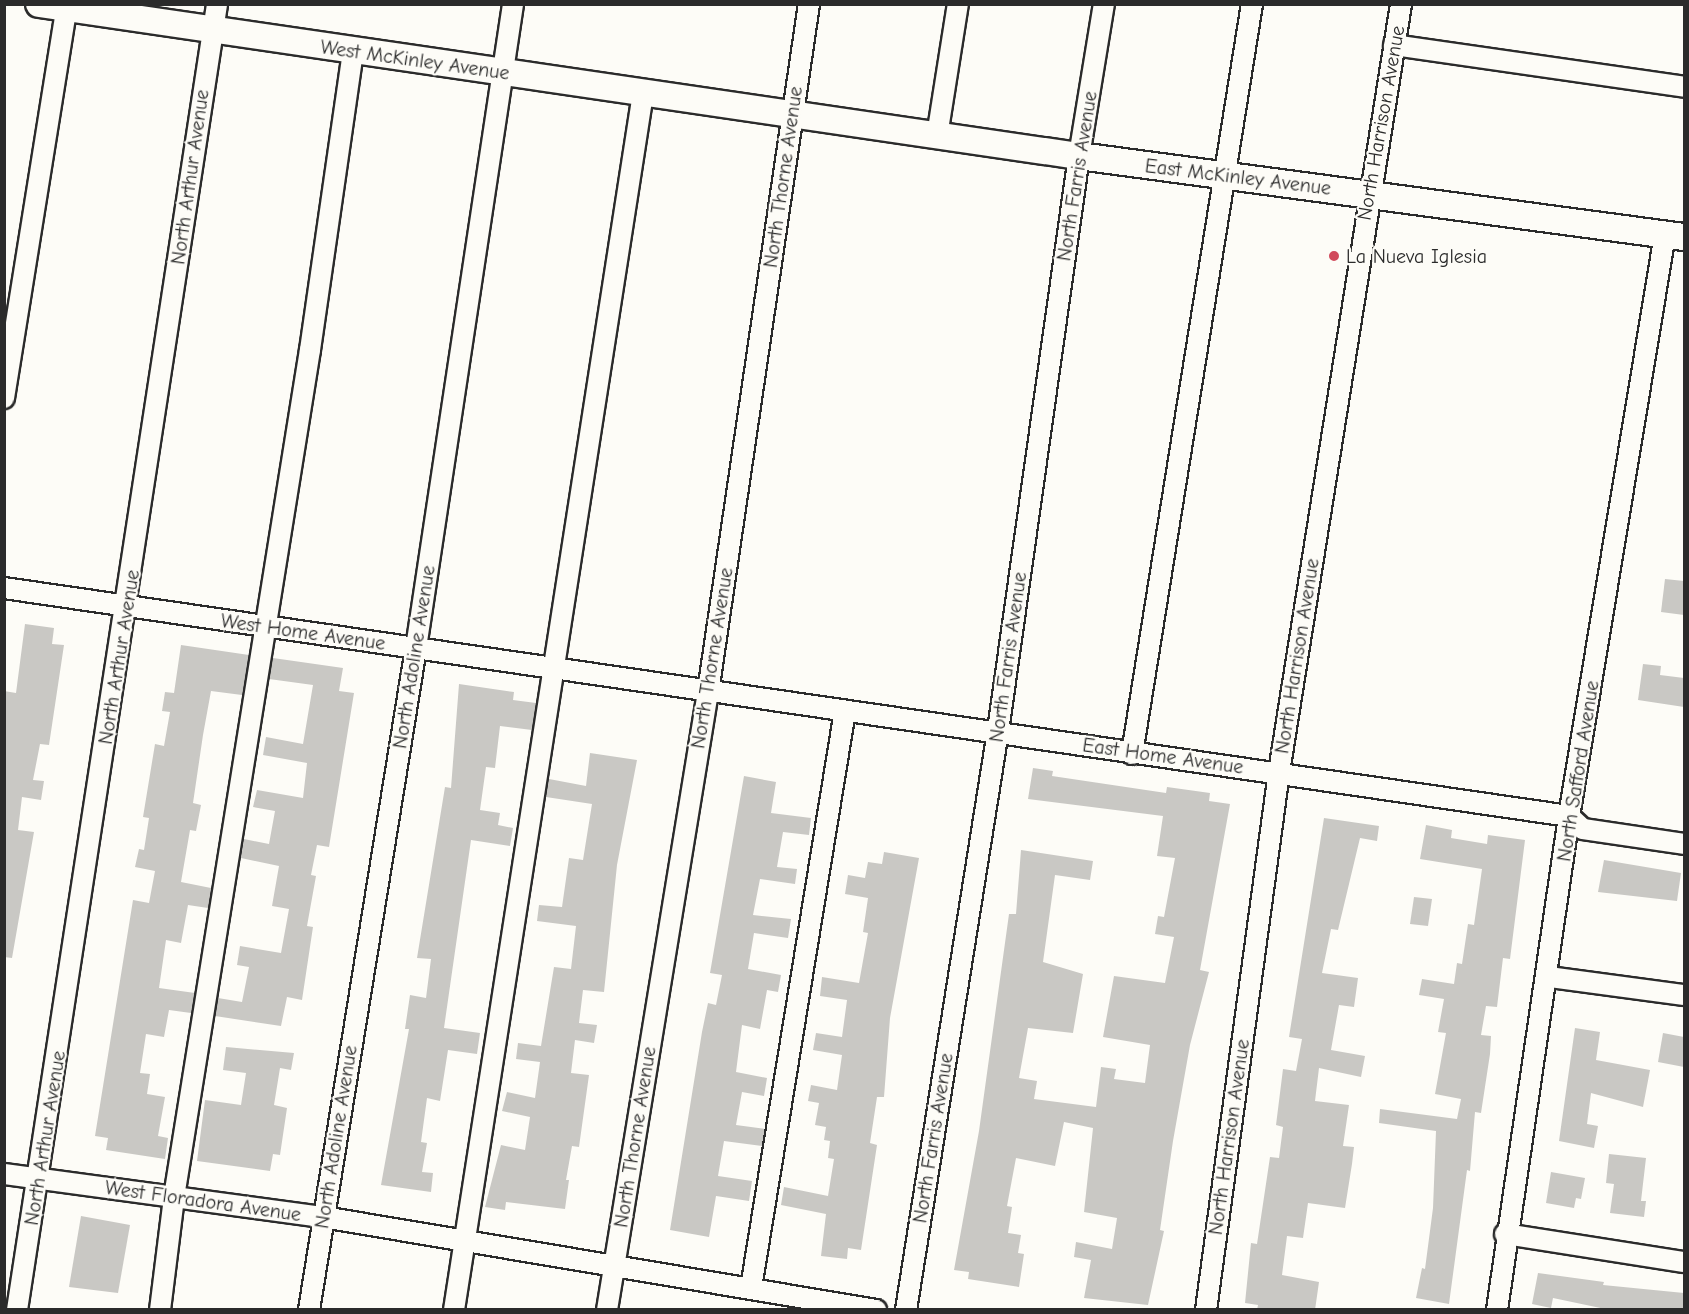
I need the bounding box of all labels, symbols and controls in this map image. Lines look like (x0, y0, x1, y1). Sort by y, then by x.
street label: North Harrison Avenue (1352, 24, 1410, 222)
street label: West McKinley Avenue (319, 35, 511, 85)
street label: North Thorne Avenue (758, 85, 808, 269)
street label: North Arthur Avenue (166, 88, 214, 266)
street label: North Farris Avenue (1052, 89, 1102, 263)
street label: East McKinley Avenue (1144, 154, 1332, 200)
place label: La Nueva Iglesia (1346, 244, 1487, 268)
marker: La Nueva Iglesia (1327, 249, 1341, 263)
street label: North Harrison Avenue (1270, 557, 1324, 755)
street label: North Adoline Avenue (388, 564, 440, 750)
street label: North Thorne Avenue (686, 566, 738, 750)
street label: North Arthur Avenue (93, 568, 145, 746)
street label: North Farris Avenue (984, 570, 1032, 744)
street label: West Home Avenue (219, 609, 387, 655)
street label: North Safford Avenue (1552, 679, 1604, 863)
street label: East Home Avenue (1081, 733, 1245, 779)
street label: North Harrison Avenue (1203, 1038, 1255, 1236)
street label: North Adoline Avenue (310, 1044, 362, 1230)
street label: North Thorne Avenue (609, 1045, 661, 1229)
street label: North Arthur Avenue (19, 1049, 71, 1227)
street label: North Farris Avenue (908, 1051, 958, 1225)
street label: West Floradora Avenue (103, 1175, 303, 1227)

